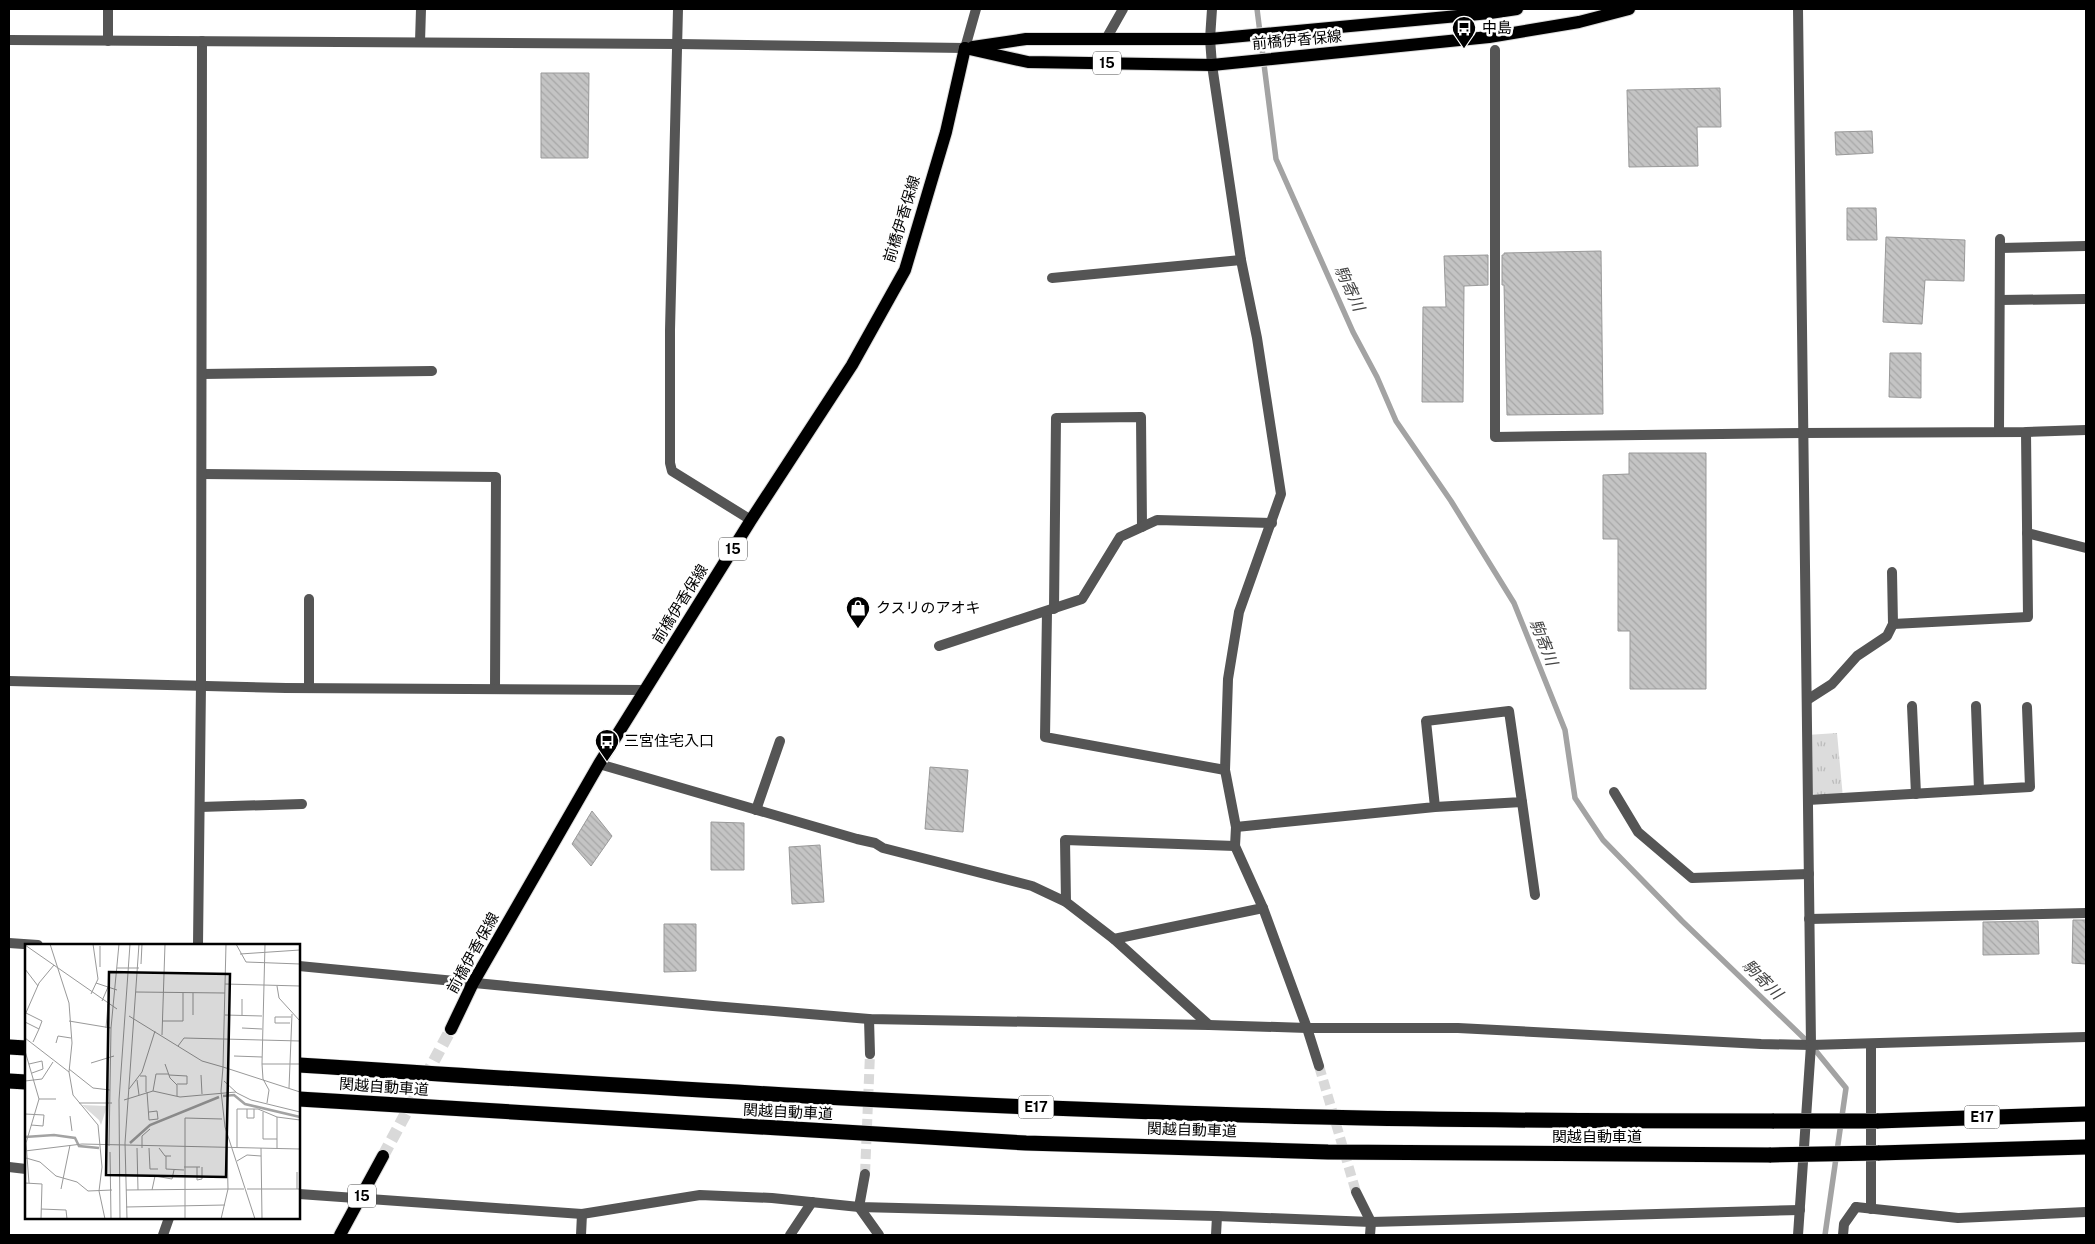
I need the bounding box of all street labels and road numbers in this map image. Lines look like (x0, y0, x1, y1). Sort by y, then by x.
street label: 前橋伊香保線 (1251, 27, 1343, 52)
road number: 15 (1093, 52, 1121, 74)
street label: 前橋伊香保線 (880, 173, 923, 264)
road number: 15 (719, 538, 747, 560)
street label: 前橋伊香保線 (649, 561, 711, 646)
street label: 前橋伊香保線 (443, 909, 502, 996)
street label: 関越自動車道 (339, 1075, 430, 1098)
road number: E17 (1018, 1096, 1054, 1118)
street label: 関越自動車道 (743, 1101, 833, 1122)
road number: E17 (1964, 1106, 2000, 1128)
street label: 関越自動車道 (1147, 1119, 1237, 1140)
street label: 関越自動車道 (1552, 1128, 1642, 1145)
road number: 15 (348, 1184, 376, 1208)

